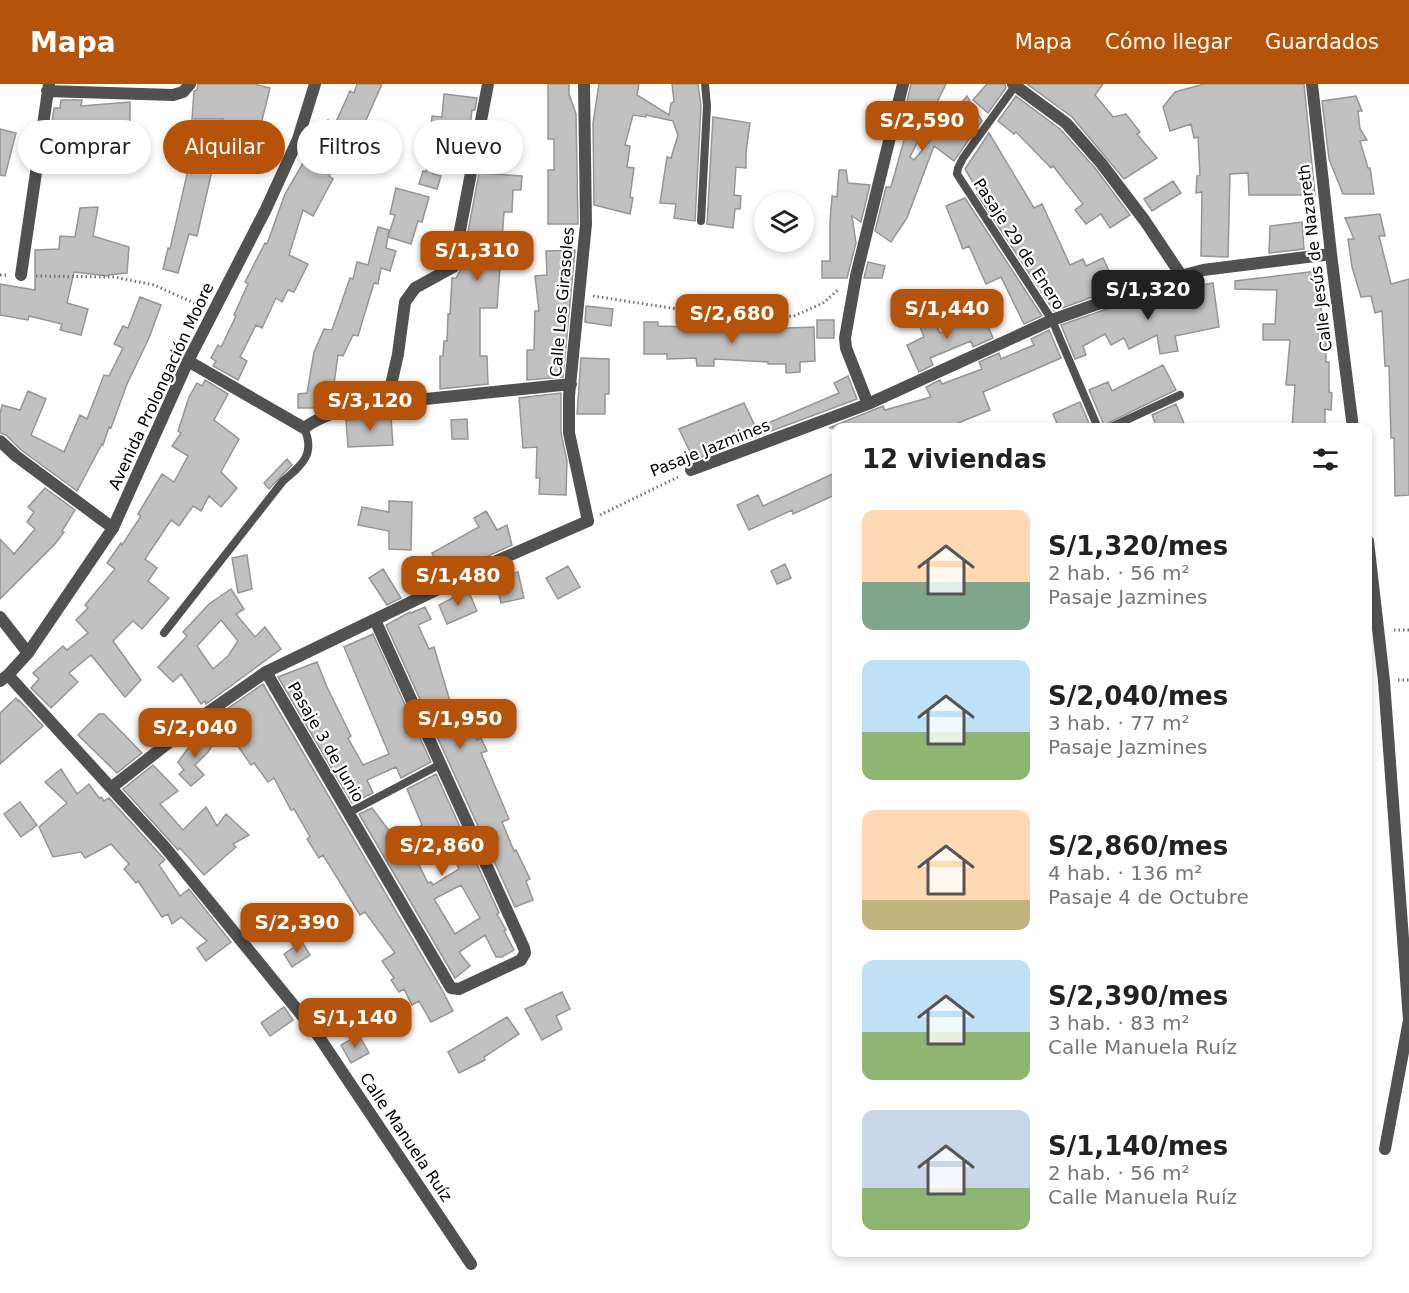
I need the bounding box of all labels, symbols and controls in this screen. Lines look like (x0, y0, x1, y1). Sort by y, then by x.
text: Mapa (30, 26, 116, 59)
text: Mapa (1015, 30, 1072, 54)
text: Cómo llegar (1105, 30, 1232, 54)
text: Guardados (1265, 30, 1379, 54)
pin: S/2,590 (867, 101, 977, 152)
text: S/2,590 (880, 108, 964, 132)
chip: Comprar (18, 120, 151, 174)
chip: Alquilar (163, 120, 285, 174)
chip: Filtros (297, 120, 402, 174)
chip: Nuevo (414, 120, 523, 174)
street label: Calle Jesús de Nazareth (1294, 163, 1336, 353)
street label: Pasaje 29 de Enero (969, 175, 1069, 313)
map controls (754, 192, 814, 252)
button: layers (754, 192, 814, 252)
street label: Calle Los Girasoles (546, 226, 578, 378)
pin: S/1,310 (422, 231, 532, 282)
text: S/1,310 (435, 238, 519, 262)
pin: S/1,320 (1093, 270, 1203, 321)
text: S/1,320 (1106, 277, 1190, 301)
street label: Avenida Prolongación Moore (105, 279, 217, 493)
pin: S/1,440 (892, 289, 1002, 340)
pin: S/2,680 (677, 294, 787, 345)
text: S/1,440 (905, 296, 989, 320)
text: S/2,680 (690, 301, 774, 325)
pin: S/3,120 (315, 381, 425, 432)
text: S/3,120 (328, 388, 412, 412)
street label: Pasaje Jazmines (647, 415, 773, 481)
icon: filters (1309, 443, 1342, 476)
text: 12 viviendas (862, 444, 1047, 474)
text: S/1,320/mes (1048, 531, 1228, 561)
icon: home (910, 534, 982, 606)
pin: S/1,480 (403, 556, 513, 607)
text: 2 hab. · 56 m² (1048, 561, 1189, 585)
text: S/1,480 (416, 563, 500, 587)
text: Pasaje Jazmines (1048, 585, 1207, 609)
street label: Pasaje 3 de Junio (284, 678, 368, 806)
text: S/2,040/mes (1048, 681, 1228, 711)
icon: home (910, 684, 982, 756)
pin: S/1,950 (405, 699, 515, 750)
text: S/1,950 (418, 706, 502, 730)
pin: S/2,040 (140, 708, 250, 759)
text: 3 hab. · 77 m² (1048, 711, 1189, 735)
text: S/2,040 (153, 715, 237, 739)
text: Pasaje Jazmines (1048, 735, 1207, 759)
pin: S/2,860 (387, 826, 497, 877)
text: S/2,860/mes (1048, 831, 1228, 861)
text: S/2,860 (400, 833, 484, 857)
icon: home (910, 834, 982, 906)
text: 4 hab. · 136 m² (1048, 861, 1202, 885)
text: Pasaje 4 de Octubre (1048, 885, 1249, 909)
pin: S/2,390 (242, 903, 352, 954)
text: S/2,390 (255, 910, 339, 934)
text: S/2,390/mes (1048, 981, 1228, 1011)
icon: home (910, 984, 982, 1056)
pin: S/1,140 (300, 998, 410, 1049)
text: S/1,140 (313, 1005, 397, 1029)
text: 3 hab. · 83 m² (1048, 1011, 1189, 1035)
text: Calle Manuela Ruíz (1048, 1035, 1237, 1059)
street label: Calle Manuela Ruíz (356, 1069, 456, 1205)
text: S/1,140/mes (1048, 1131, 1228, 1161)
icon: home (910, 1134, 982, 1206)
text: 2 hab. · 56 m² (1048, 1161, 1189, 1185)
text: Calle Manuela Ruíz (1048, 1185, 1237, 1209)

